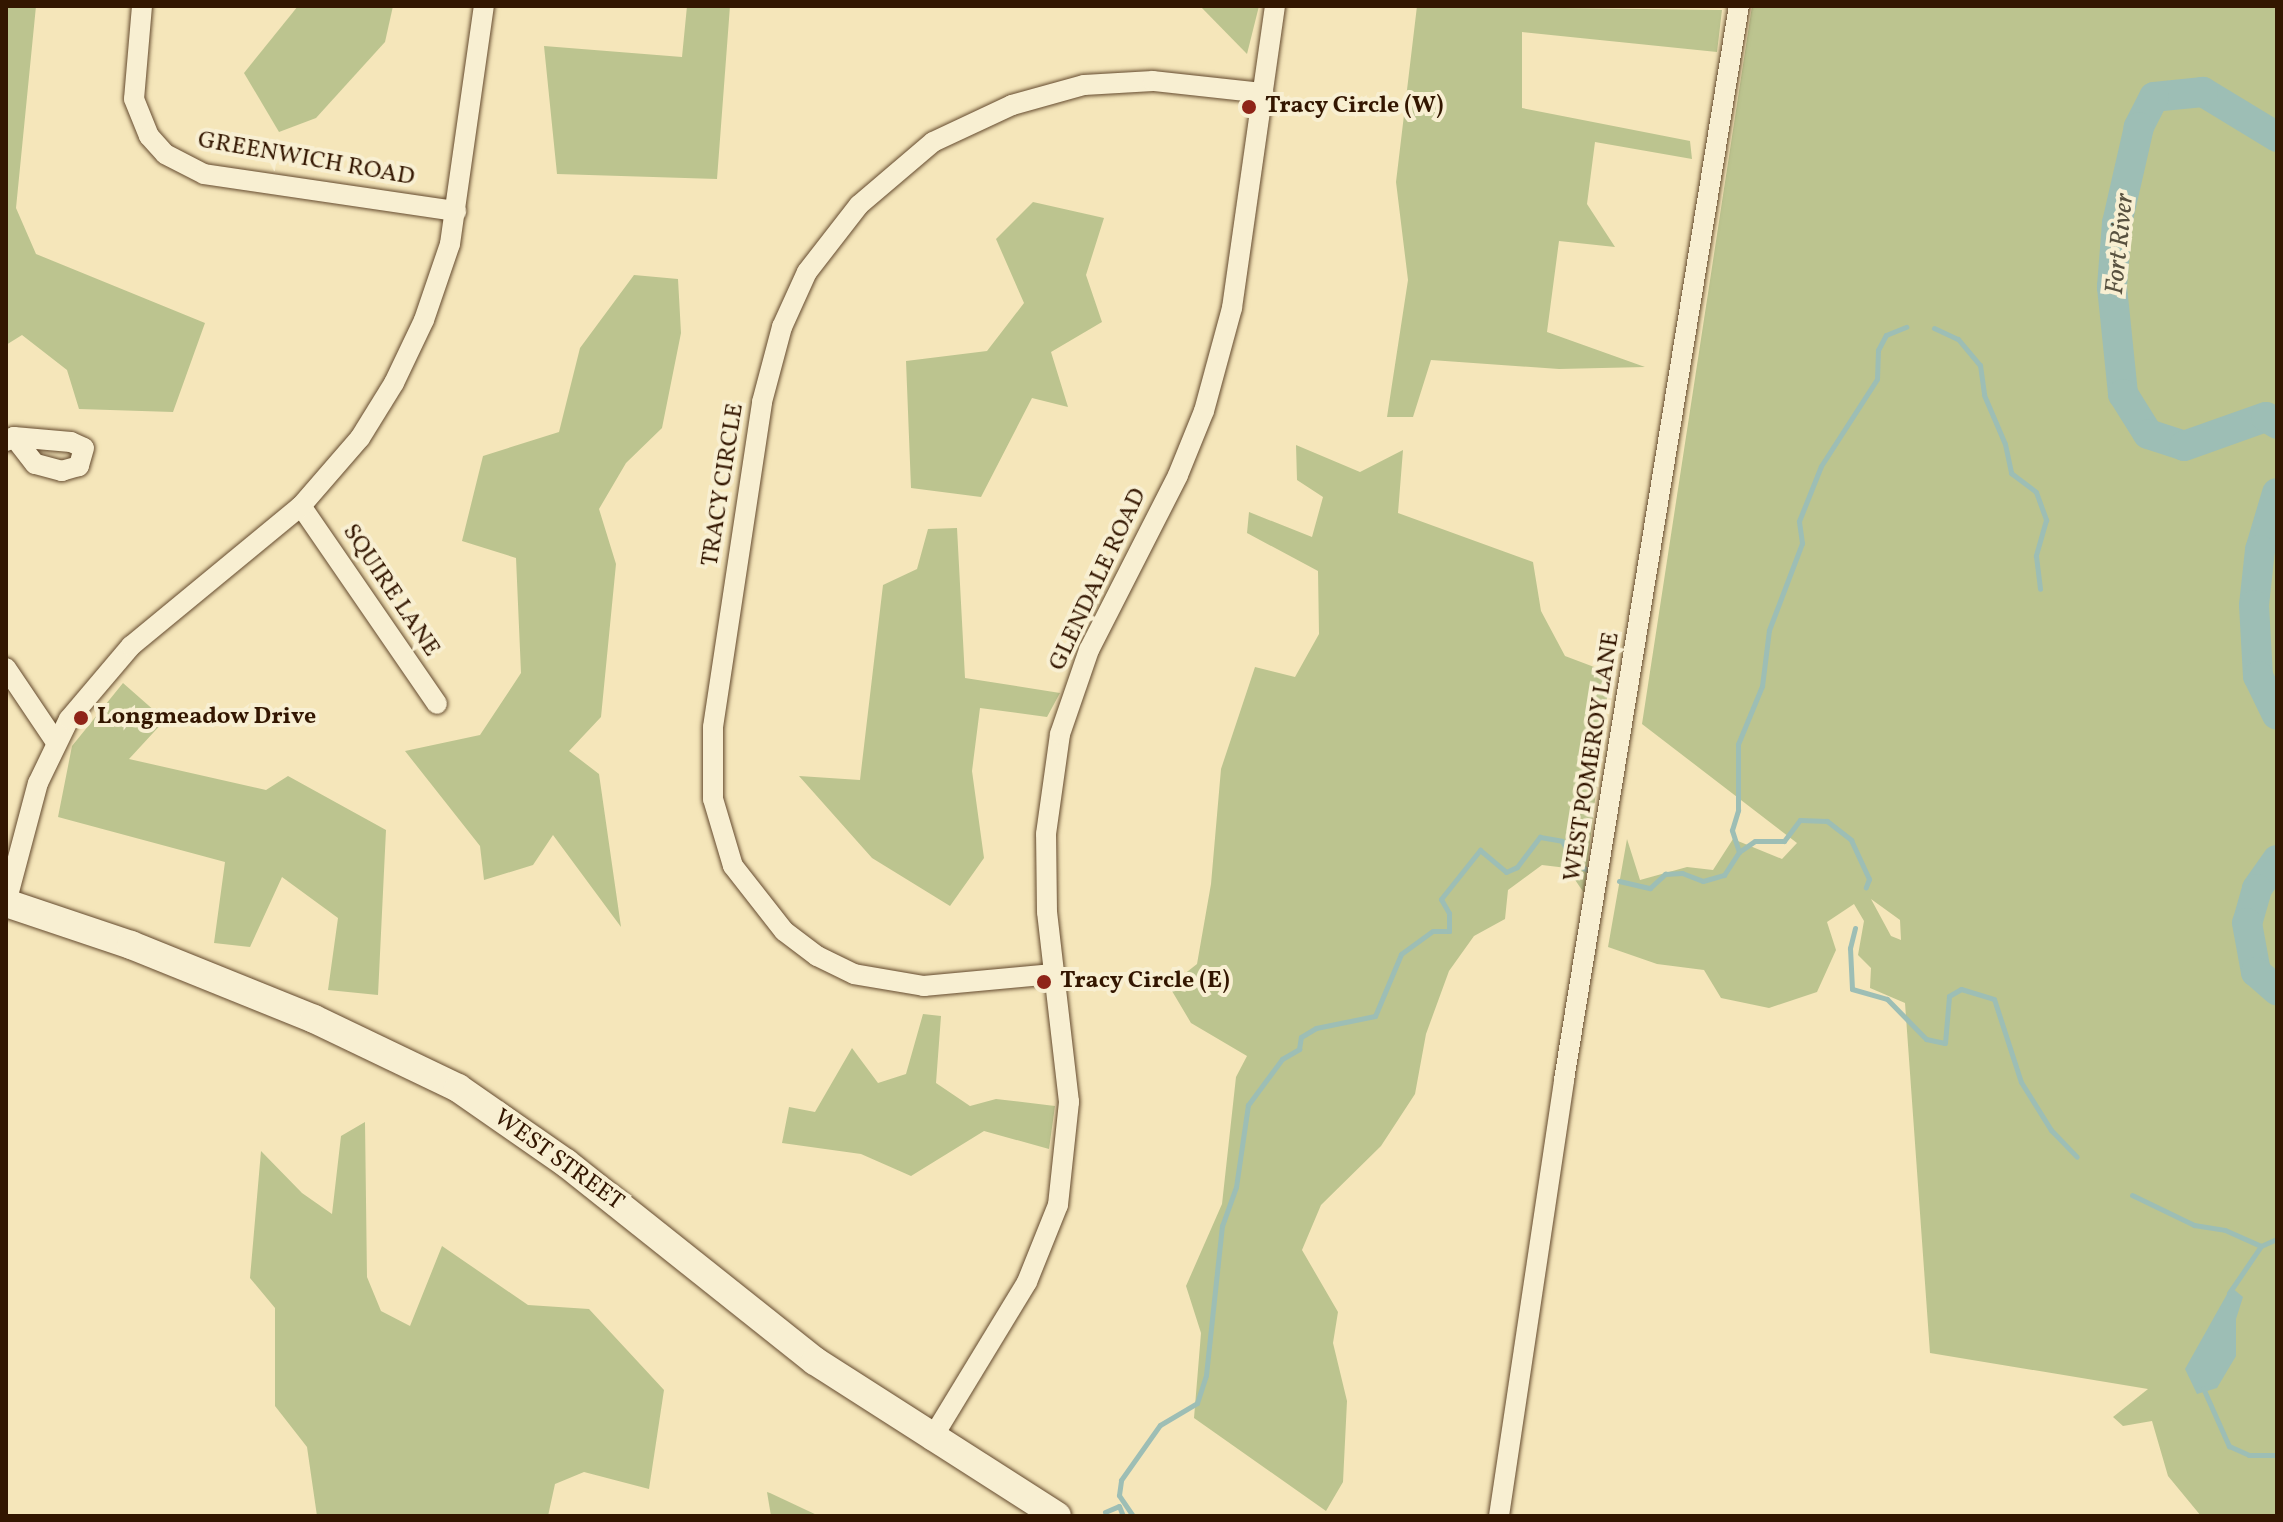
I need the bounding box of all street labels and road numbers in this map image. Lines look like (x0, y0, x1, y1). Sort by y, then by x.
street label: GREENWICH ROAD (195, 127, 417, 193)
street label: TRACY CIRCLE (697, 401, 751, 569)
street label: GLENDALE ROAD (1044, 484, 1154, 676)
street label: SQUIRE LANE (335, 519, 445, 663)
street label: WEST POMEROY LANE (1559, 630, 1627, 884)
street label: WEST STREET (487, 1104, 629, 1218)

